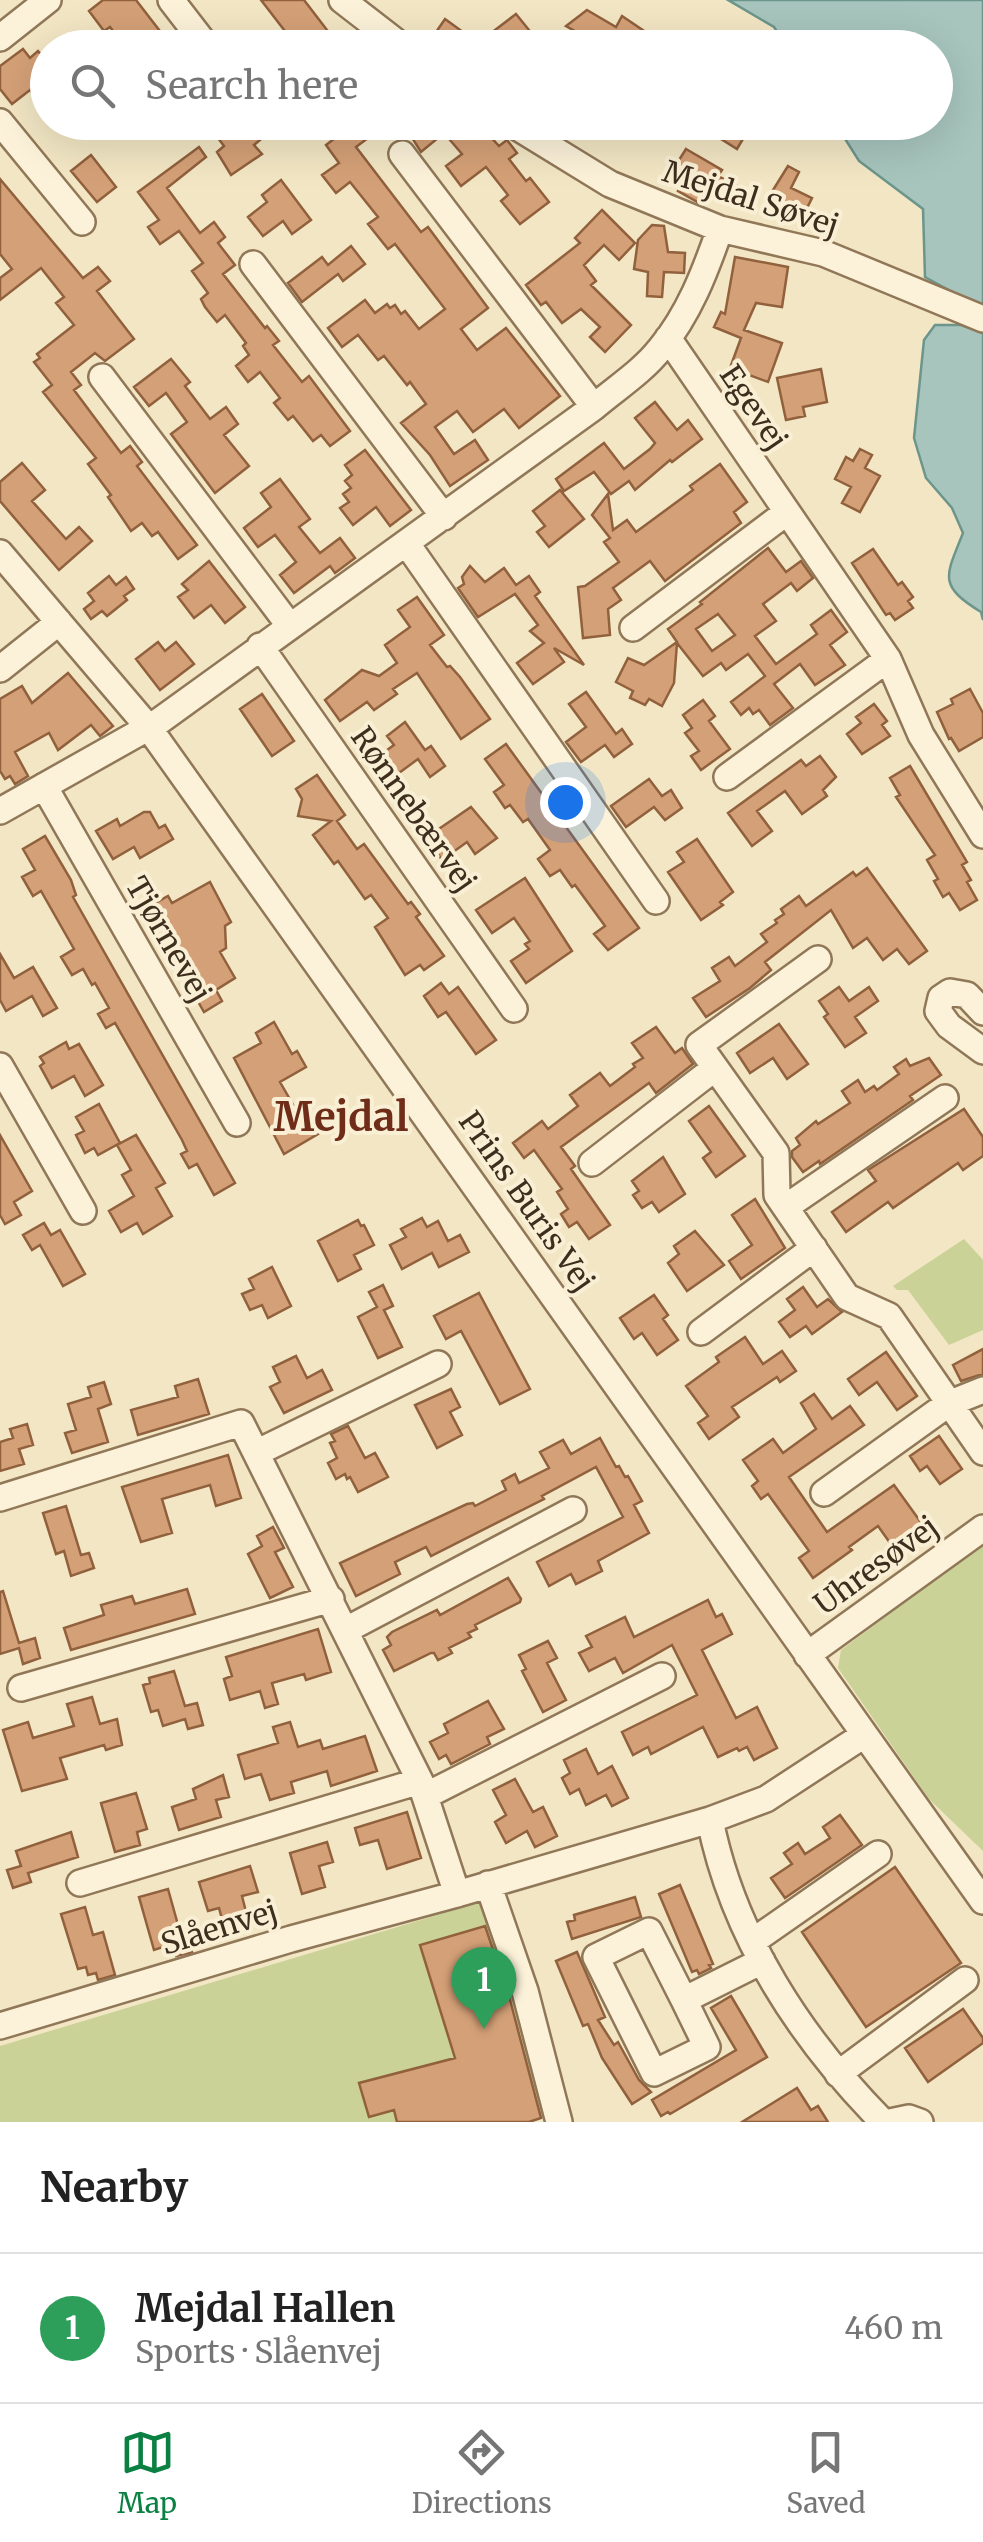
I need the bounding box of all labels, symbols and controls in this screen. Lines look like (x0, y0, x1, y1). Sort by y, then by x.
search box (30, 30, 953, 140)
icon: search (65, 58, 120, 113)
text: Search here (145, 62, 358, 109)
street label: Mejdal Søvej (658, 152, 844, 244)
street label: Egevej (712, 357, 796, 457)
street label: Rønnebærvej (343, 719, 485, 899)
your location (540, 777, 591, 828)
street label: Tjørnevej (118, 869, 220, 1009)
district label: Mejdal (274, 1092, 408, 1142)
street label: Prins Buris Vej (451, 1104, 603, 1298)
street label: Uhresøvej (806, 1507, 946, 1623)
street label: Slåenvej (156, 1891, 282, 1963)
pin: 1 (452, 1946, 516, 2029)
text: Nearby (40, 2161, 188, 2213)
text: Mejdal Hallen (135, 2285, 395, 2332)
text: 1 (65, 2308, 80, 2348)
text: 460 m (844, 2308, 943, 2348)
text: Sports · Slåenvej (135, 2332, 382, 2372)
tab: Map (117, 2425, 177, 2521)
tab: Directions (412, 2425, 552, 2521)
tab: Saved (786, 2425, 866, 2521)

